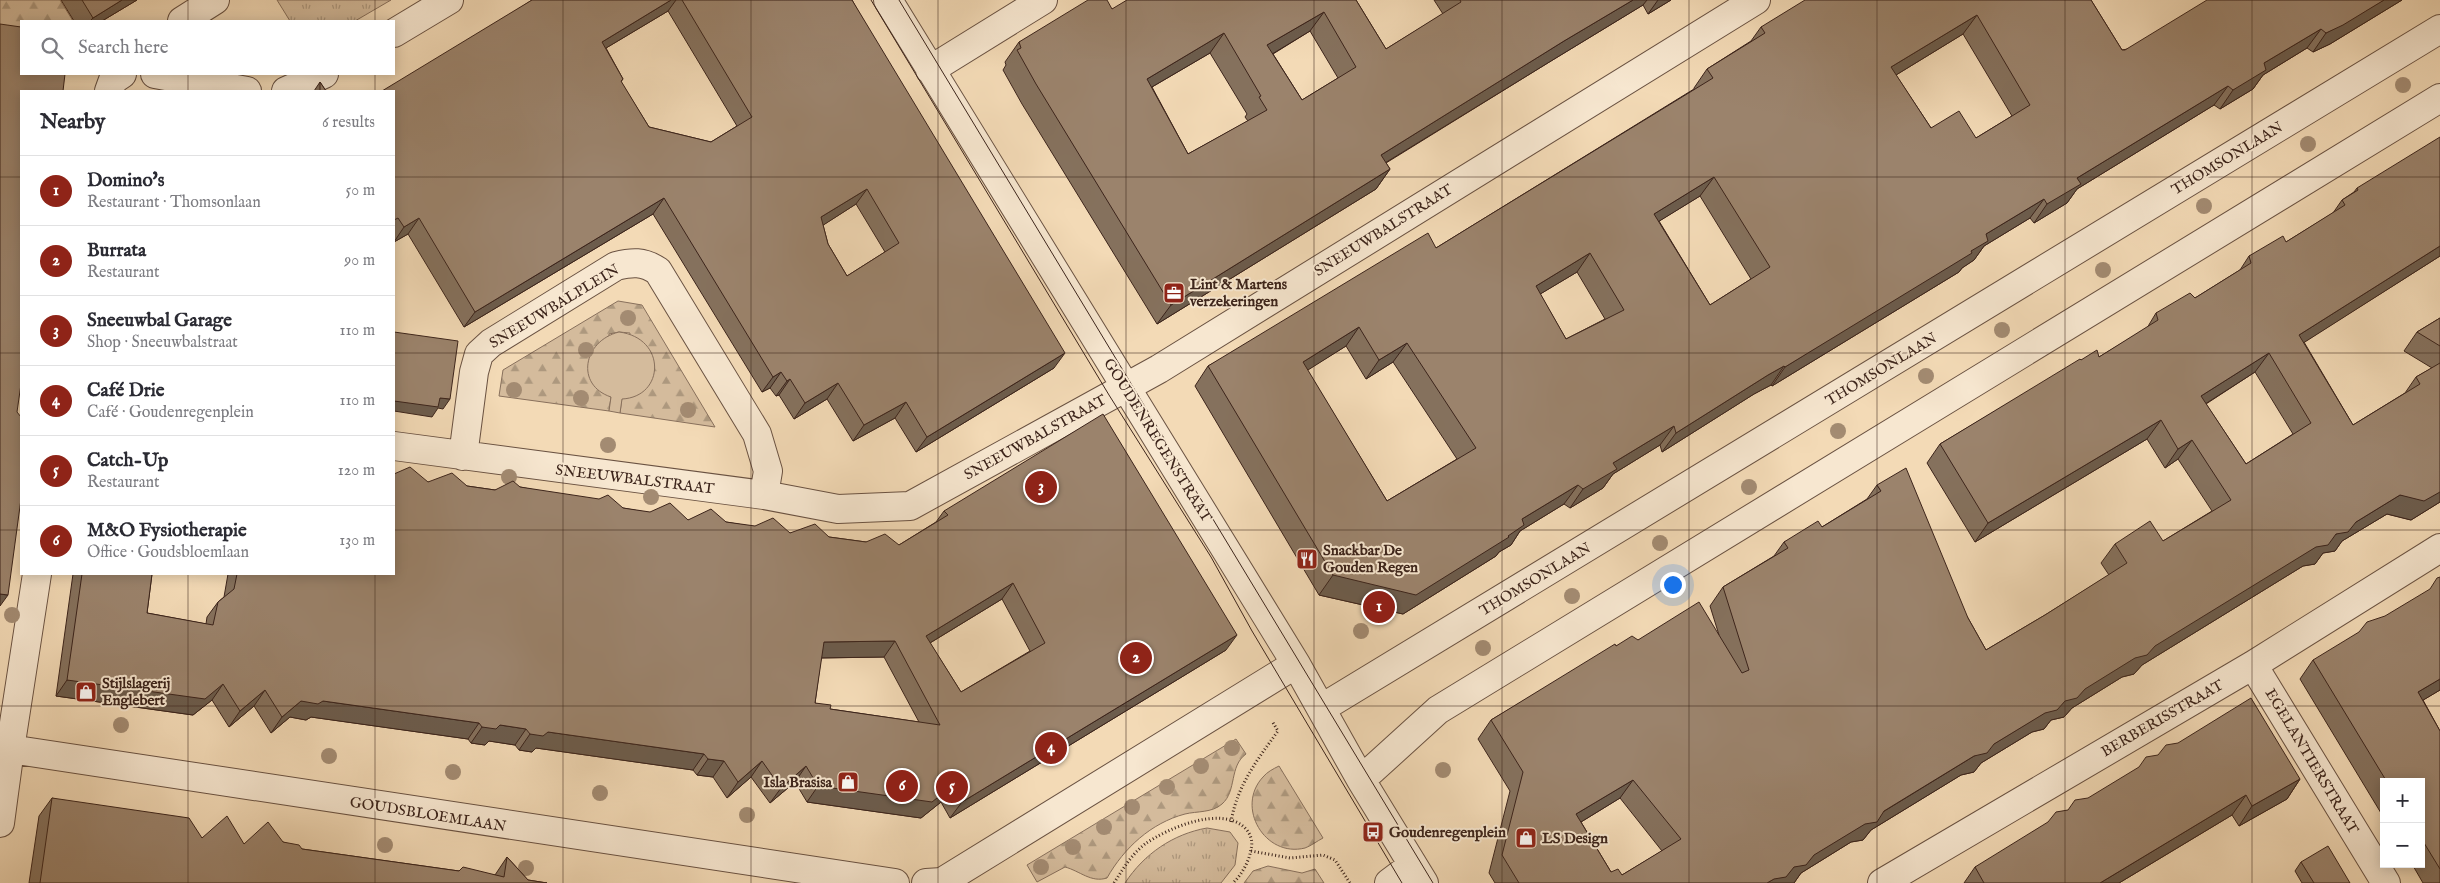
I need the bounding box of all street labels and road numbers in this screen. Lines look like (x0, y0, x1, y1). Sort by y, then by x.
street label: THOMSONLAAN (2168, 118, 2287, 199)
street label: SNEEUWBALSTRAAT (1310, 180, 1456, 281)
street label: SNEEUWBALPLEIN (486, 260, 623, 353)
street label: THOMSONLAAN (1822, 329, 1941, 410)
street label: GOUDENREGENSTRAAT (1099, 355, 1216, 526)
street label: SNEEUWBALSTRAAT (961, 390, 1110, 484)
street label: SNEEUWBALSTRAAT (555, 460, 715, 499)
street label: THOMSONLAAN (1476, 539, 1595, 620)
street label: BERBERISSTRAAT (2098, 676, 2227, 761)
street label: EGELANTIERSTRAAT (2261, 685, 2363, 838)
street label: GOUDSBLOEMLAAN (348, 793, 507, 836)

